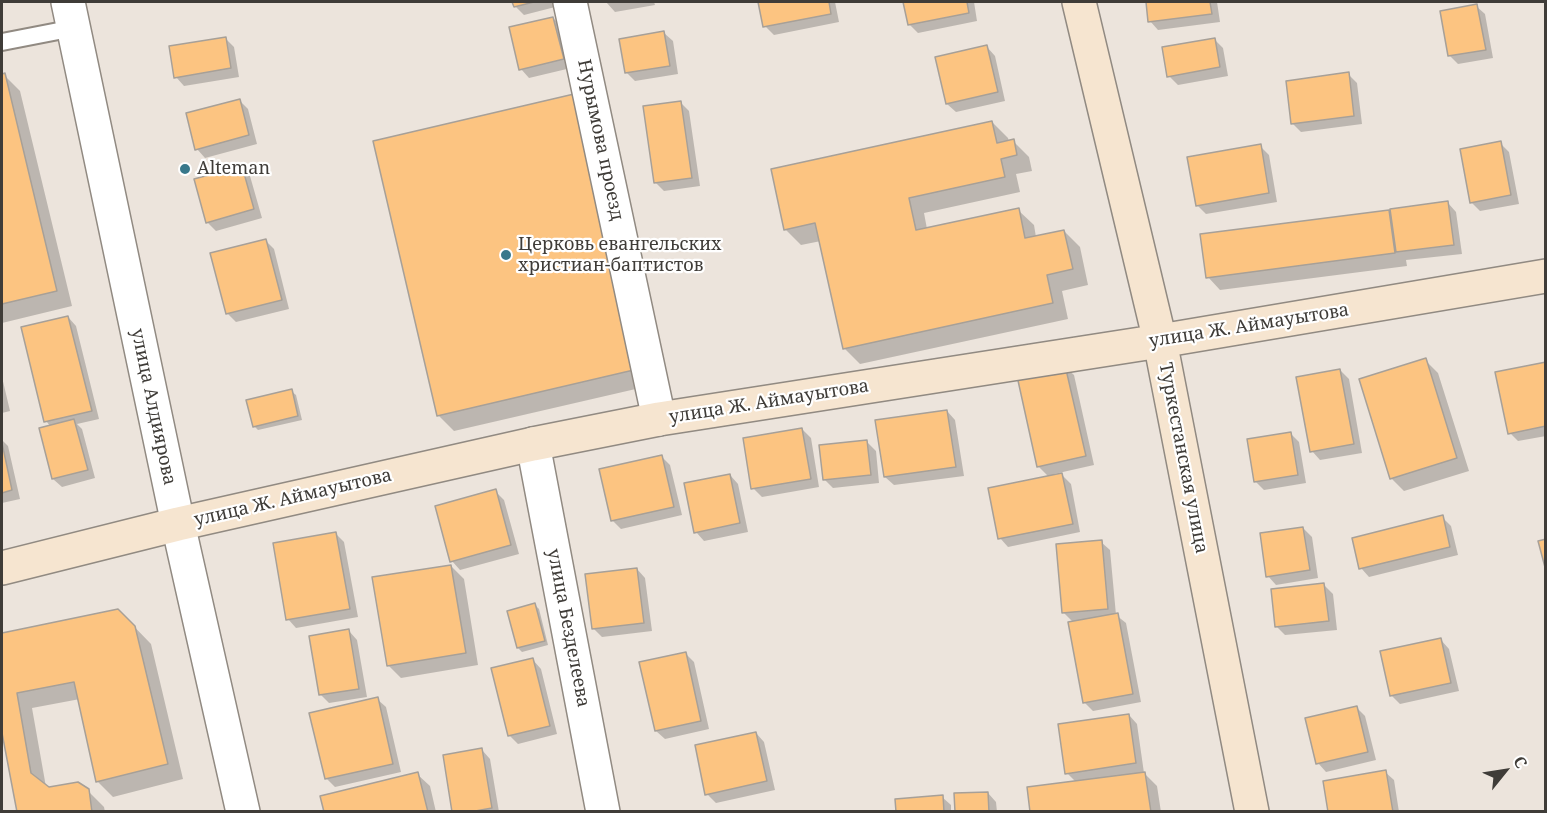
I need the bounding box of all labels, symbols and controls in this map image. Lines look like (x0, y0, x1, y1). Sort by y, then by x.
street label: Нурымова проезд (572, 58, 628, 222)
place label: Alteman (197, 158, 270, 180)
marker: Alteman (178, 162, 192, 176)
place label: Церковь евангельских христиан-баптистов (518, 234, 721, 276)
marker: Церковь евангельских христиан-баптистов (499, 248, 513, 262)
street label: улица Ж. Аймауытова (1147, 300, 1351, 352)
street label: улица Алдиярова (126, 327, 180, 487)
street label: Туркестанская улица (1154, 361, 1212, 555)
street label: улица Ж. Аймауытова (667, 376, 871, 428)
street label: улица Ж. Аймауытова (192, 465, 394, 531)
street label: улица Безделеева (542, 547, 594, 709)
north arrow (1475, 741, 1535, 801)
text: С (1508, 752, 1533, 772)

